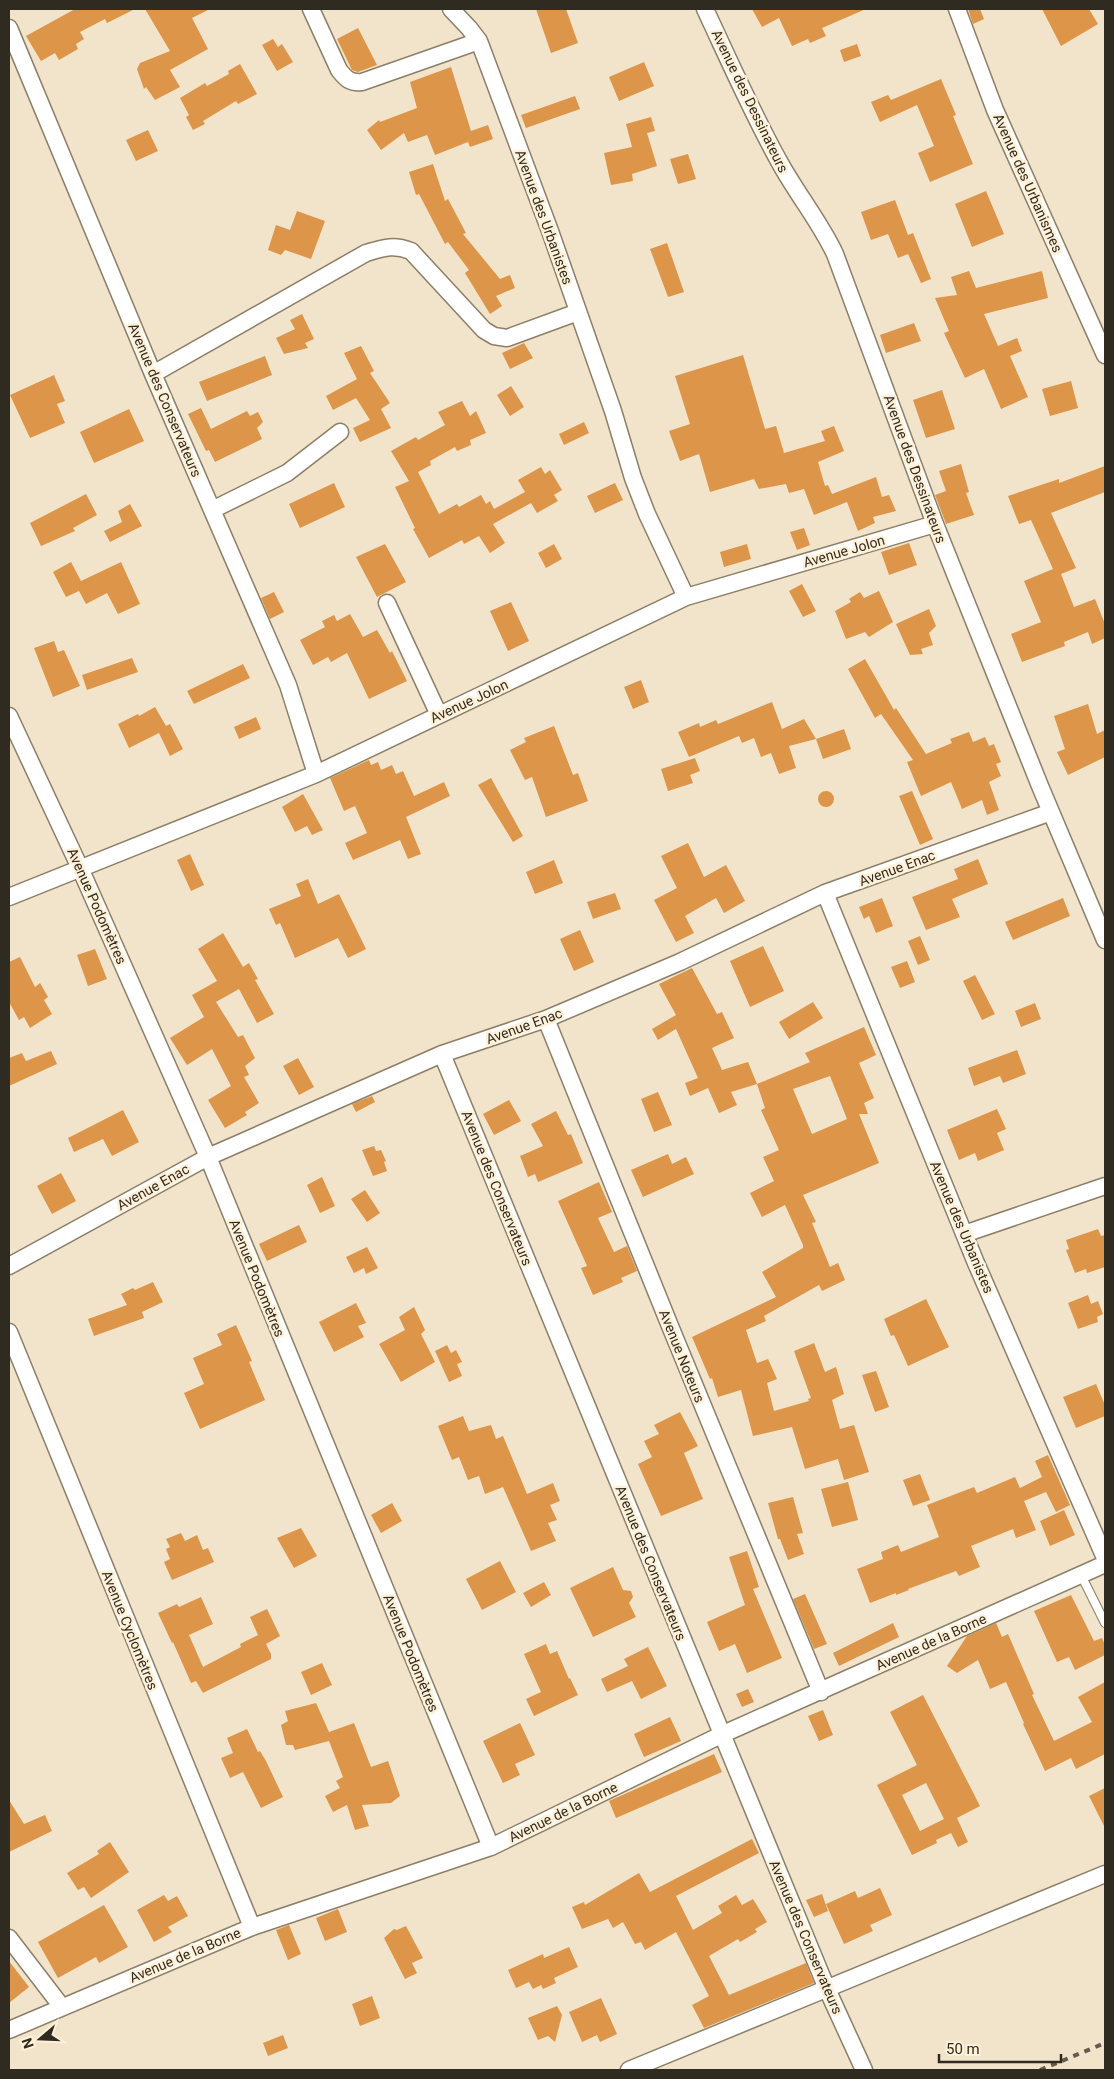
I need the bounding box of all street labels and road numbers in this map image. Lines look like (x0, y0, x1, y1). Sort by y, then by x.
street label: Avenue des Dessinateurs (708, 27, 792, 175)
street label: Avenue des Urbanismes (990, 111, 1066, 255)
street label: Avenue des Urbanistes (512, 147, 576, 287)
street label: Avenue des Conservateurs (125, 321, 205, 479)
street label: Avenue des Dessinateurs (881, 393, 949, 545)
street label: Avenue Jolon (801, 532, 887, 570)
street label: Avenue Jolon (428, 676, 510, 726)
street label: Avenue Podomètres (64, 845, 130, 967)
street label: Avenue Enac (857, 847, 937, 889)
street label: Avenue Enac (484, 1005, 564, 1047)
street label: Avenue des Conservateurs (459, 1108, 535, 1268)
street label: Avenue des Urbanistes (927, 1158, 997, 1296)
street label: Avenue Enac (114, 1161, 192, 1213)
street label: Avenue Podomètres (226, 1217, 288, 1339)
street label: Avenue Noteurs (656, 1307, 708, 1405)
street label: Avenue des Conservateurs (613, 1483, 689, 1643)
street label: Avenue Cyclomètres (99, 1568, 161, 1692)
street label: Avenue Podomètres (380, 1592, 442, 1714)
street label: Avenue de la Borne (873, 1610, 989, 1674)
street label: Avenue de la Borne (506, 1779, 620, 1845)
street label: Avenue des Conservateurs (766, 1858, 846, 2016)
street label: Avenue de la Borne (127, 1924, 243, 1986)

